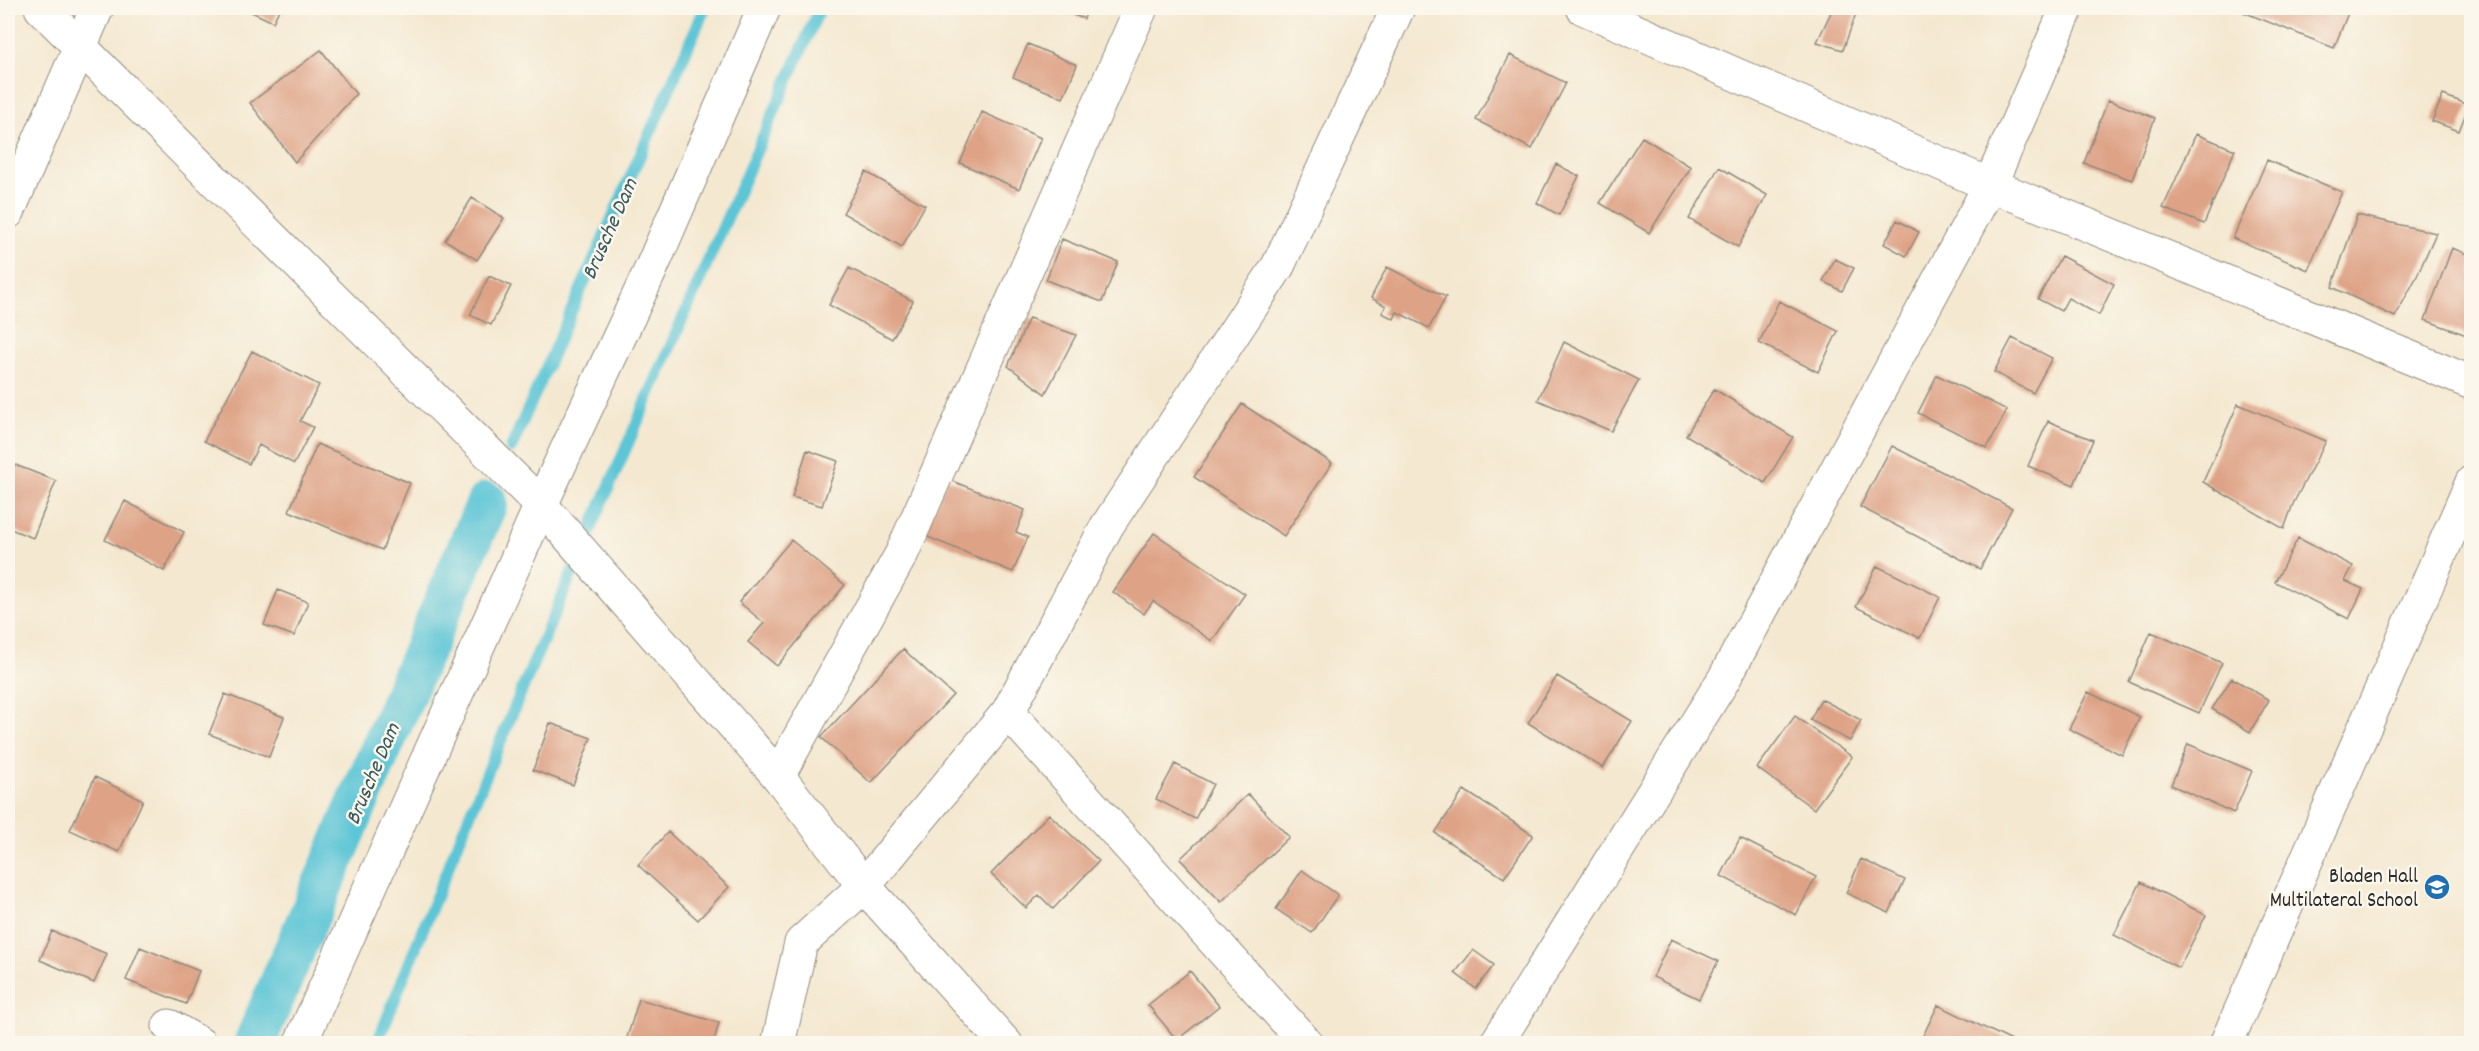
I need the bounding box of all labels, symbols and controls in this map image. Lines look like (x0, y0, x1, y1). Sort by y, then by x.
water label: Brusche Dam (575, 173, 648, 285)
water label: Brusche Dam (339, 718, 410, 830)
place label: Bladen Hall Multilateral School (2270, 863, 2418, 917)
school or university icon: Bladen Hall Multilateral School (2422, 872, 2452, 902)

